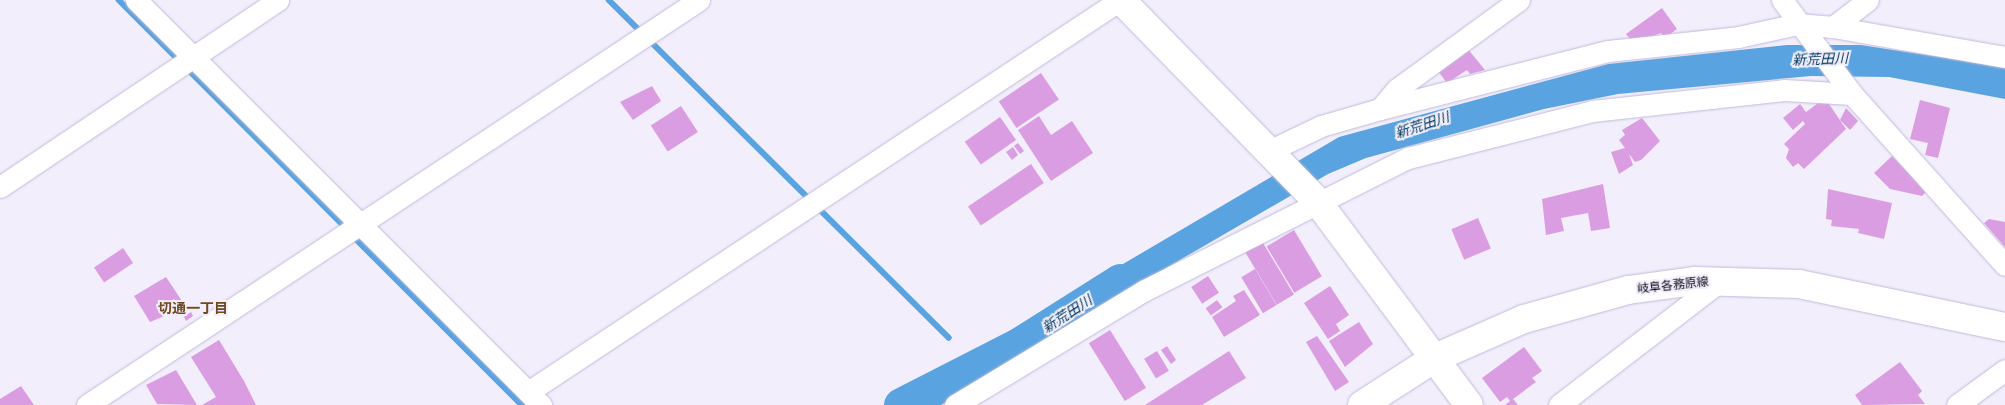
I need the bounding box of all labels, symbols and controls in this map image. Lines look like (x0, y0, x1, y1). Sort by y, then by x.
water label: 新荒田川 (1792, 50, 1848, 68)
water label: 新荒田川 (1393, 108, 1451, 142)
street label: 岐阜各務原線 (1636, 275, 1710, 297)
water label: 新荒田川 (1039, 292, 1095, 336)
district label: 切通一丁目 (158, 300, 228, 316)

